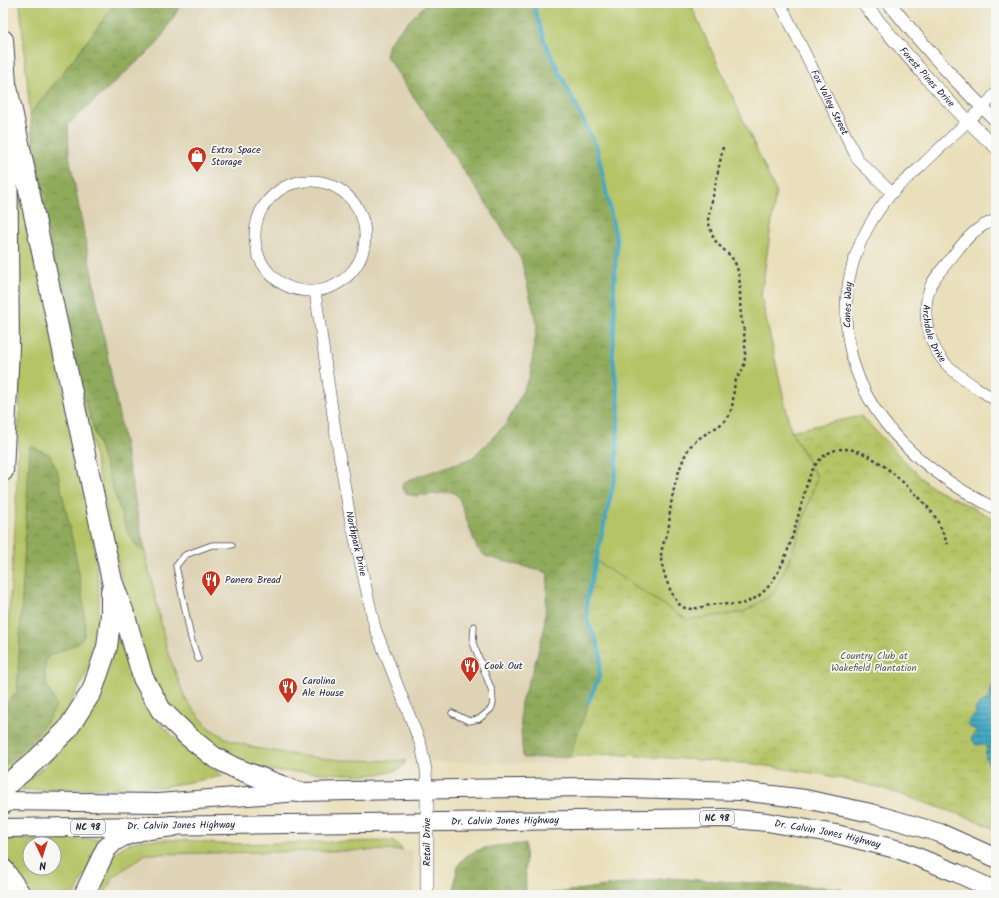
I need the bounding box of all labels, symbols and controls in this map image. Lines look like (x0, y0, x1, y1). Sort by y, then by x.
street label: Forest Pines Drive (895, 43, 959, 111)
street label: Fox Valley Street (806, 67, 853, 138)
place label: Extra Space Storage (211, 142, 261, 170)
shop icon: Extra Space Storage (186, 145, 208, 173)
street label: Canes Way (839, 281, 857, 328)
street label: Archdale Drive (918, 304, 950, 366)
street label: Northpark Drive (341, 510, 371, 578)
restaurant icon: Panera Bread (200, 569, 222, 597)
place label: Panera Bread (225, 572, 282, 588)
park label: Country Club at Wakefield Plantation (831, 648, 917, 676)
restaurant icon: Cook Out (459, 655, 481, 683)
place label: Cook Out (484, 658, 523, 674)
place label: Carolina Ale House (302, 673, 344, 701)
restaurant icon: Carolina Ale House (277, 676, 299, 704)
road number: NC 98 (700, 811, 734, 825)
street label: Dr. Calvin Jones Highway (451, 812, 559, 830)
street label: Dr. Calvin Jones Highway (773, 815, 883, 853)
street label: Dr. Calvin Jones Highway (127, 817, 235, 834)
street label: Retail Drive (419, 817, 435, 866)
road number: NC 98 (71, 820, 105, 834)
north arrow (22, 836, 62, 876)
text: N (38, 856, 47, 874)

